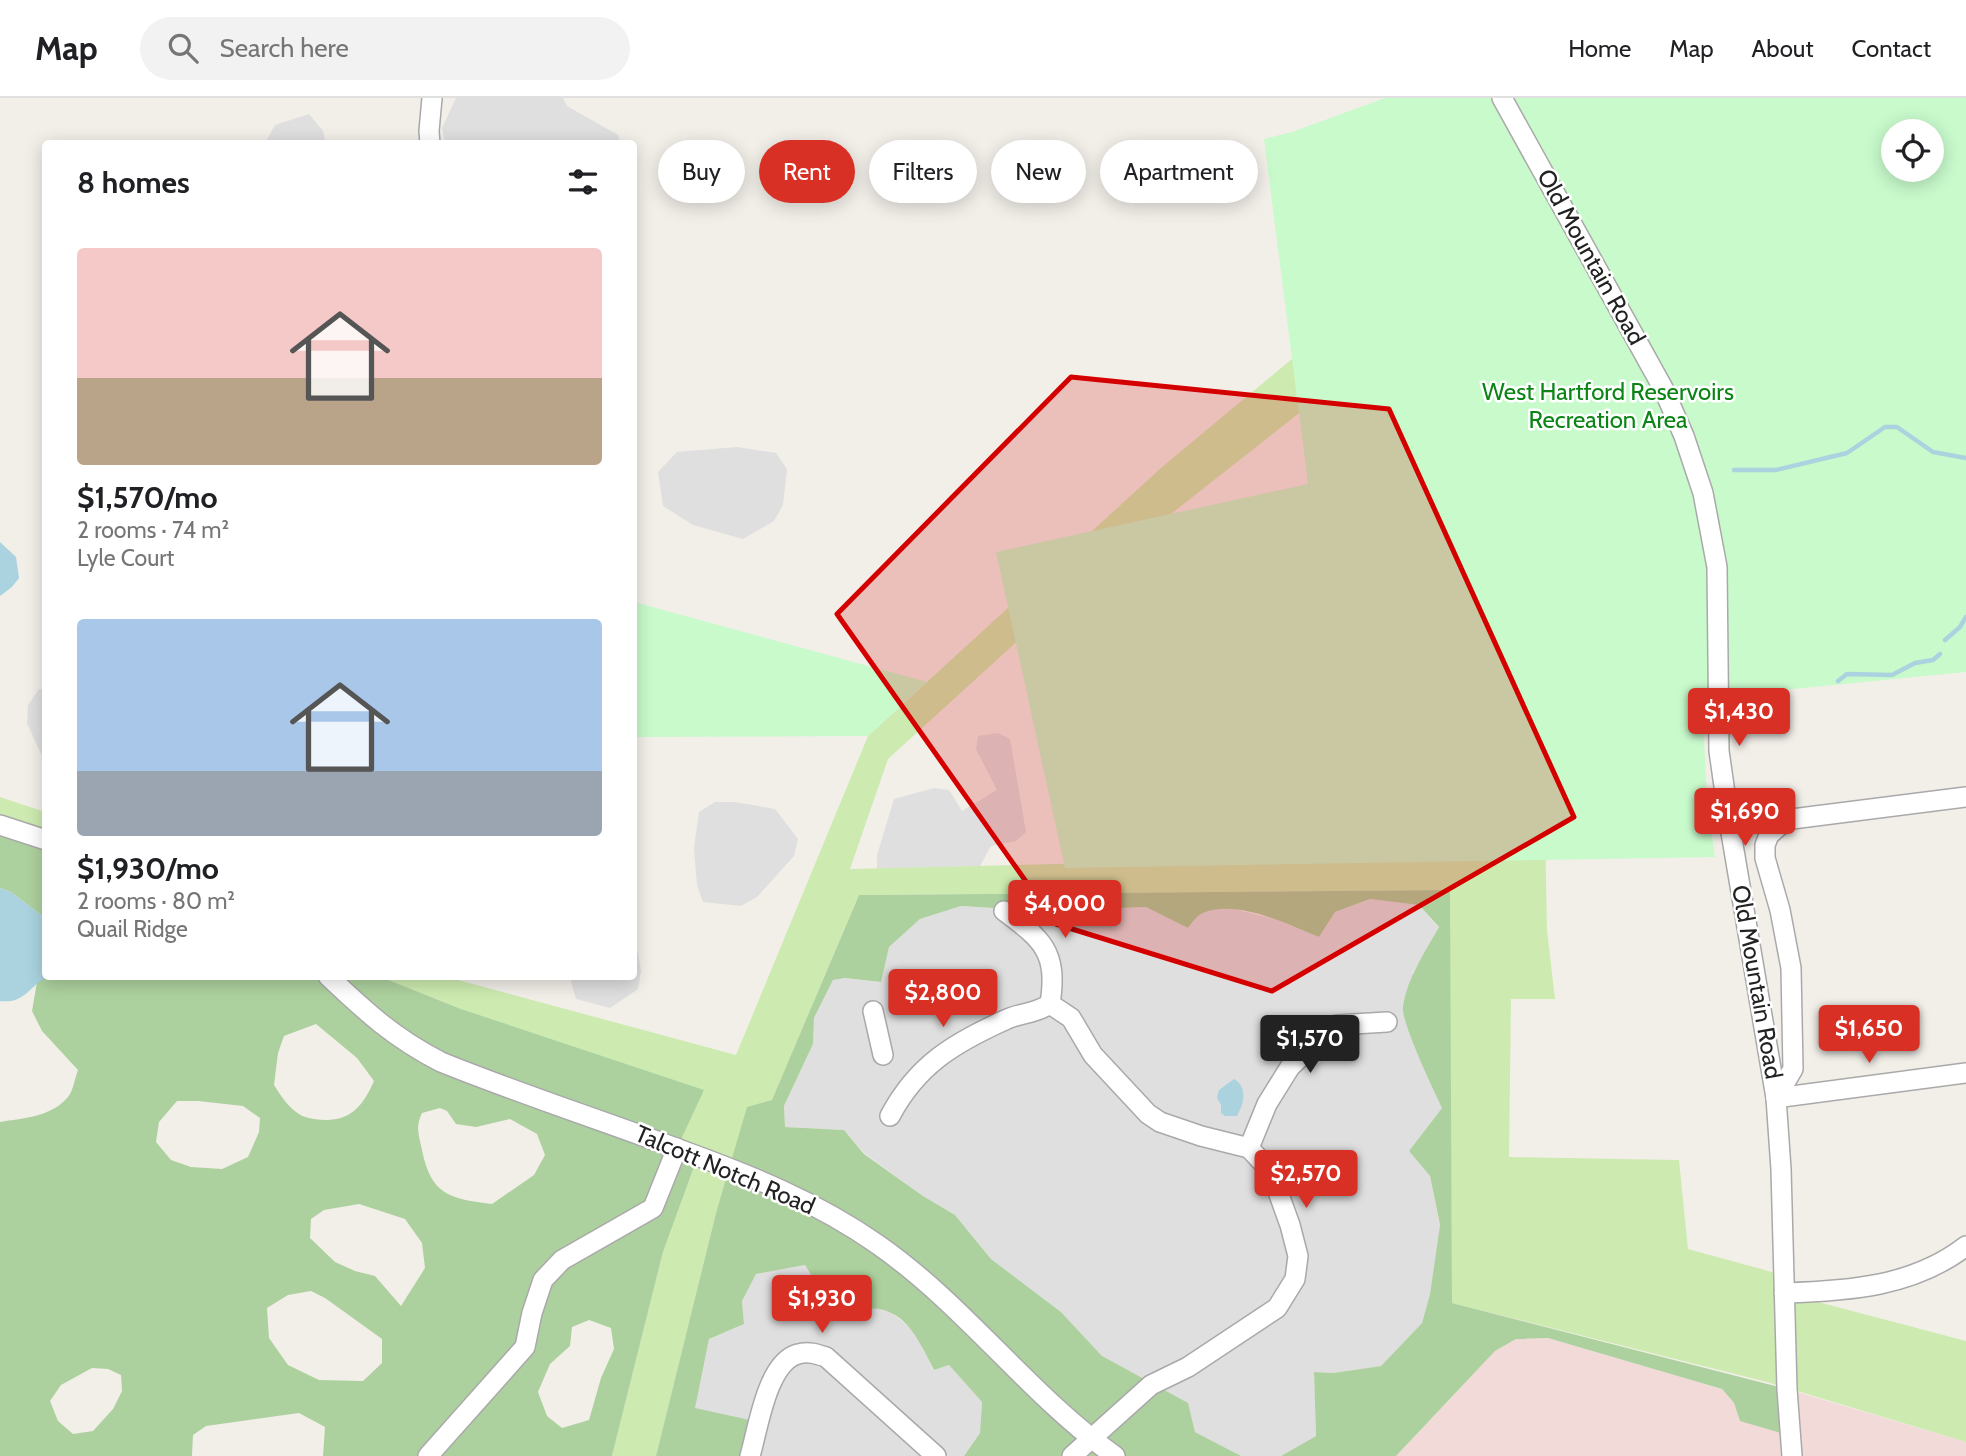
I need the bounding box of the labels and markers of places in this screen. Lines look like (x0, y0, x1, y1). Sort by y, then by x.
pin: $1,430 (1682, 688, 1796, 748)
pin: $1,690 (1688, 788, 1802, 848)
pin: $4,000 (1008, 880, 1122, 940)
pin: $2,800 (886, 970, 1000, 1029)
pin: $1,650 (1812, 1006, 1926, 1065)
pin: $1,570 (1253, 1016, 1367, 1075)
pin: $2,570 (1249, 1150, 1363, 1210)
pin: $1,930 (765, 1276, 879, 1335)

